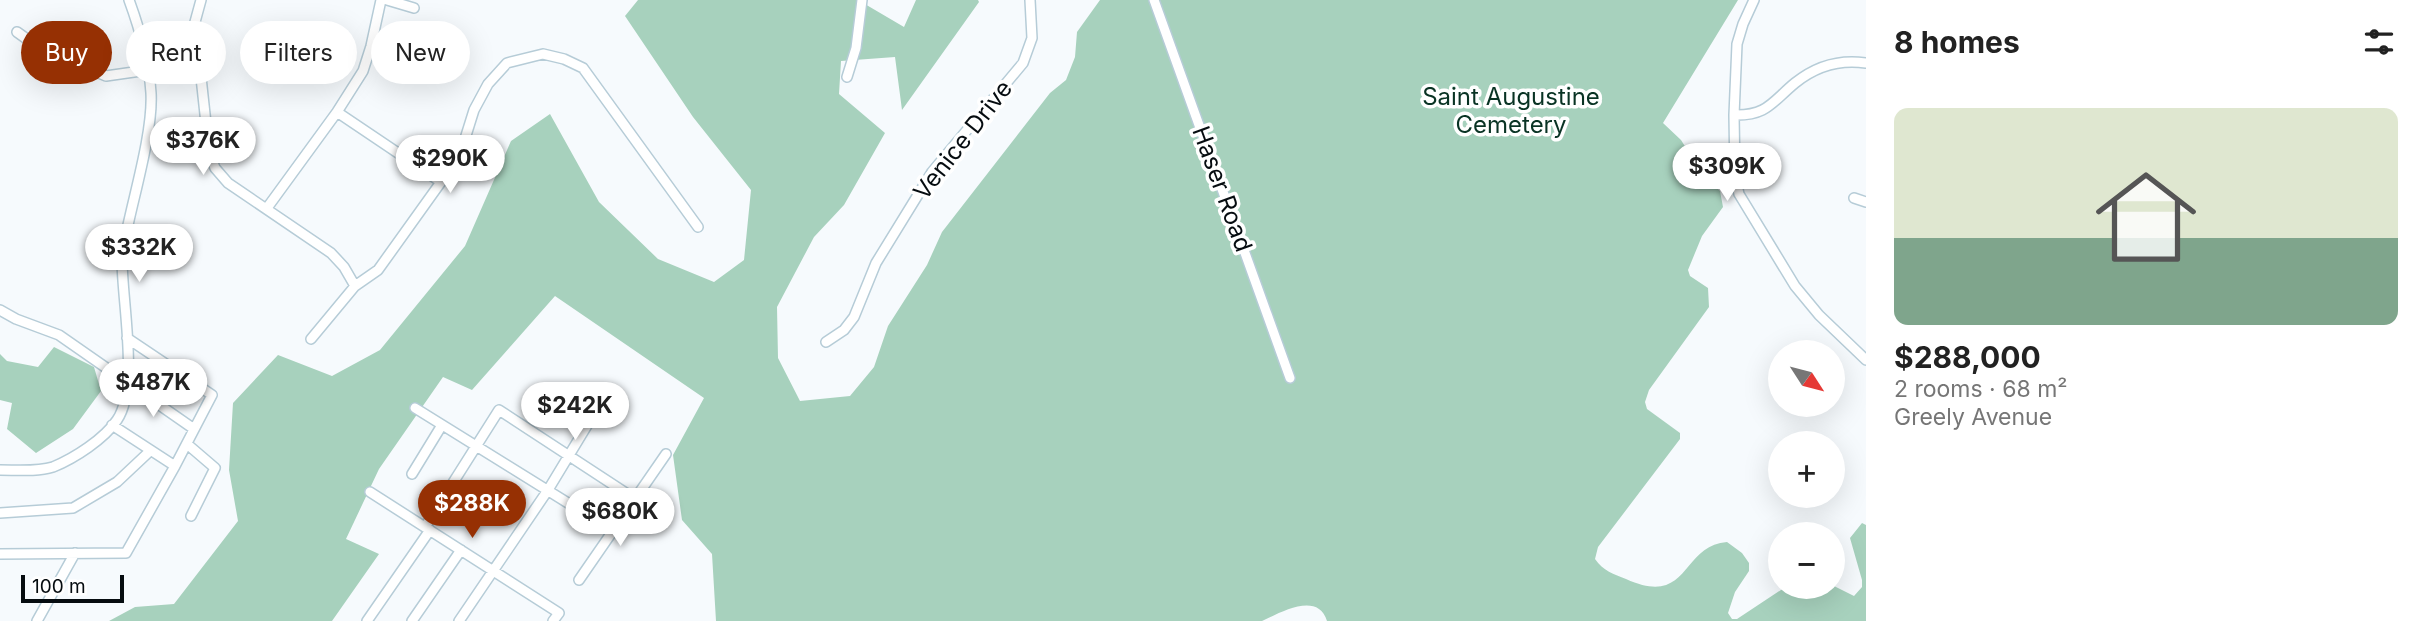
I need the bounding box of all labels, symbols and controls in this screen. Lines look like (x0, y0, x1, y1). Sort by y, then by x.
chip: Buy (21, 21, 112, 84)
chip: Rent (126, 21, 226, 84)
chip: Filters (240, 21, 357, 84)
chip: New (371, 21, 470, 84)
icon: filters (2360, 23, 2398, 61)
text: 8 homes (1894, 24, 2020, 60)
street label: Venice Drive (907, 74, 1018, 205)
park label: Saint Augustine Cemetery (1422, 82, 1600, 139)
pin: $376K (154, 118, 252, 177)
street label: Haser Road (1186, 122, 1259, 256)
text: $376K (166, 126, 240, 154)
pin: $290K (401, 136, 499, 195)
text: $290K (412, 144, 488, 172)
pin: $309K (1678, 144, 1776, 203)
text: $309K (1689, 152, 1765, 180)
icon: home (2083, 154, 2209, 280)
pin: $332K (90, 224, 188, 284)
text: $332K (101, 233, 177, 261)
text: $288,000 (1894, 339, 2041, 375)
north arrow (1768, 340, 1844, 416)
map controls (1768, 340, 1845, 599)
pin: $487K (104, 360, 202, 419)
text: $487K (115, 368, 191, 396)
text: 2 rooms · 68 m² (1894, 375, 2067, 403)
pin: $242K (526, 382, 624, 442)
text: $242K (537, 391, 613, 419)
text: Greely Avenue (1894, 403, 2052, 431)
button: + (1768, 431, 1845, 508)
pin: $288K (423, 480, 521, 540)
text: $288K (434, 489, 510, 517)
pin: $680K (571, 489, 669, 548)
text: $680K (581, 497, 659, 525)
button: − (1768, 522, 1845, 599)
scale bar (21, 572, 124, 604)
text: 100 m (32, 575, 86, 598)

